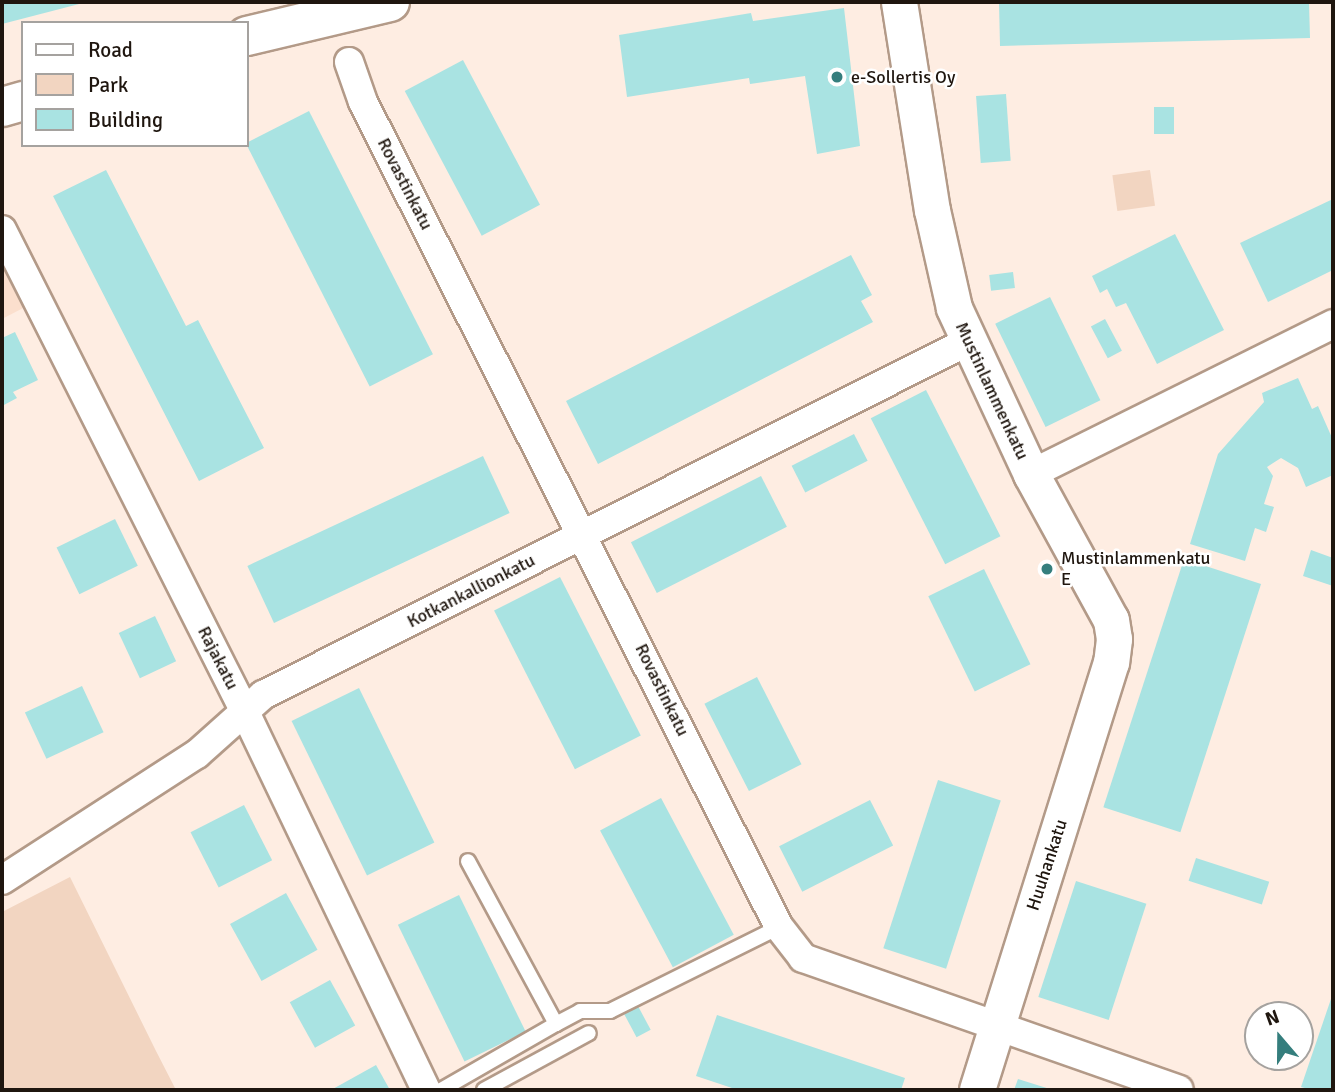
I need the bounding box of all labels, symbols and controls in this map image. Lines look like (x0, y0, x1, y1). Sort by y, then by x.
legend (21, 21, 248, 147)
text: Road (88, 37, 133, 63)
place label: e-Sollertis Oy (851, 66, 955, 88)
marker: e-Sollertis Oy (829, 69, 845, 85)
text: Park (88, 72, 128, 98)
text: Building (88, 107, 163, 133)
street label: Rovastinkatu (373, 134, 437, 234)
street label: Mustinlammenkatu (951, 319, 1033, 463)
place label: Mustinlammenkatu E (1061, 548, 1210, 590)
street label: Kotkankallionkatu (404, 549, 538, 633)
marker: Mustinlammenkatu E (1039, 561, 1055, 577)
street label: Rajakatu (193, 623, 243, 693)
street label: Rovastinkatu (630, 640, 694, 740)
street label: Huuhankatu (1022, 817, 1072, 913)
north arrow (1244, 1001, 1314, 1071)
text: N (1262, 1005, 1283, 1032)

